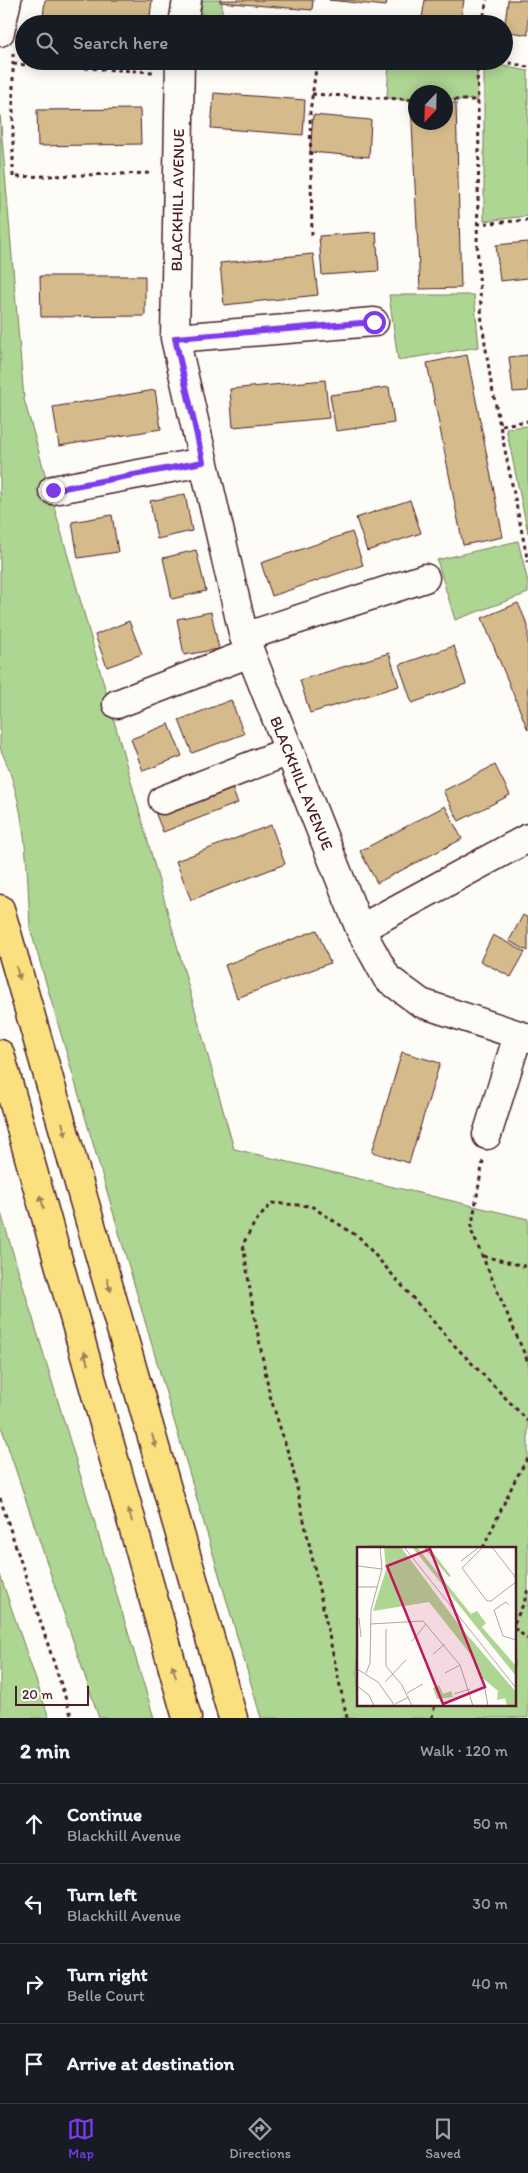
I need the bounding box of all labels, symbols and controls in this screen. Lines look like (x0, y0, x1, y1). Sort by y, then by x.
search box (15, 15, 513, 70)
icon: search (33, 29, 61, 57)
text: Search here (73, 31, 168, 54)
north arrow (408, 85, 453, 130)
street label: BLACKHILL AVENUE (167, 128, 188, 272)
route start (363, 311, 386, 334)
route end (42, 479, 65, 502)
street label: BLACKHILL AVENUE (266, 713, 337, 853)
one-way arrow (15, 966, 23, 981)
one-way arrow (60, 1122, 68, 1137)
one-way arrow (37, 1194, 45, 1209)
one-way arrow (105, 1278, 113, 1293)
one-way arrow (82, 1351, 90, 1366)
one-way arrow (150, 1434, 158, 1449)
one-way arrow (126, 1507, 134, 1522)
inset map (357, 1547, 516, 1706)
one-way arrow (170, 1664, 178, 1679)
scale bar (15, 1683, 89, 1706)
text: 20 m (22, 1686, 53, 1703)
text: 2 min (20, 1738, 70, 1763)
text: Walk · 120 m (420, 1741, 508, 1760)
text: Continue (67, 1803, 142, 1826)
icon: ahead (20, 1810, 48, 1838)
text: 50 m (473, 1814, 508, 1833)
text: Blackhill Avenue (67, 1826, 181, 1845)
text: Turn left (67, 1883, 137, 1906)
icon: left (20, 1890, 48, 1918)
text: 30 m (472, 1894, 508, 1913)
text: Blackhill Avenue (67, 1906, 181, 1925)
text: Turn right (67, 1963, 148, 1986)
icon: right (20, 1970, 48, 1998)
text: 40 m (471, 1974, 508, 1993)
text: Belle Court (67, 1986, 145, 2005)
icon: arrive (20, 2050, 48, 2078)
text: Arrive at destination (67, 2052, 234, 2075)
tab: Map (67, 2115, 95, 2162)
tab: Directions (229, 2115, 291, 2162)
tab: Saved (425, 2115, 461, 2162)

